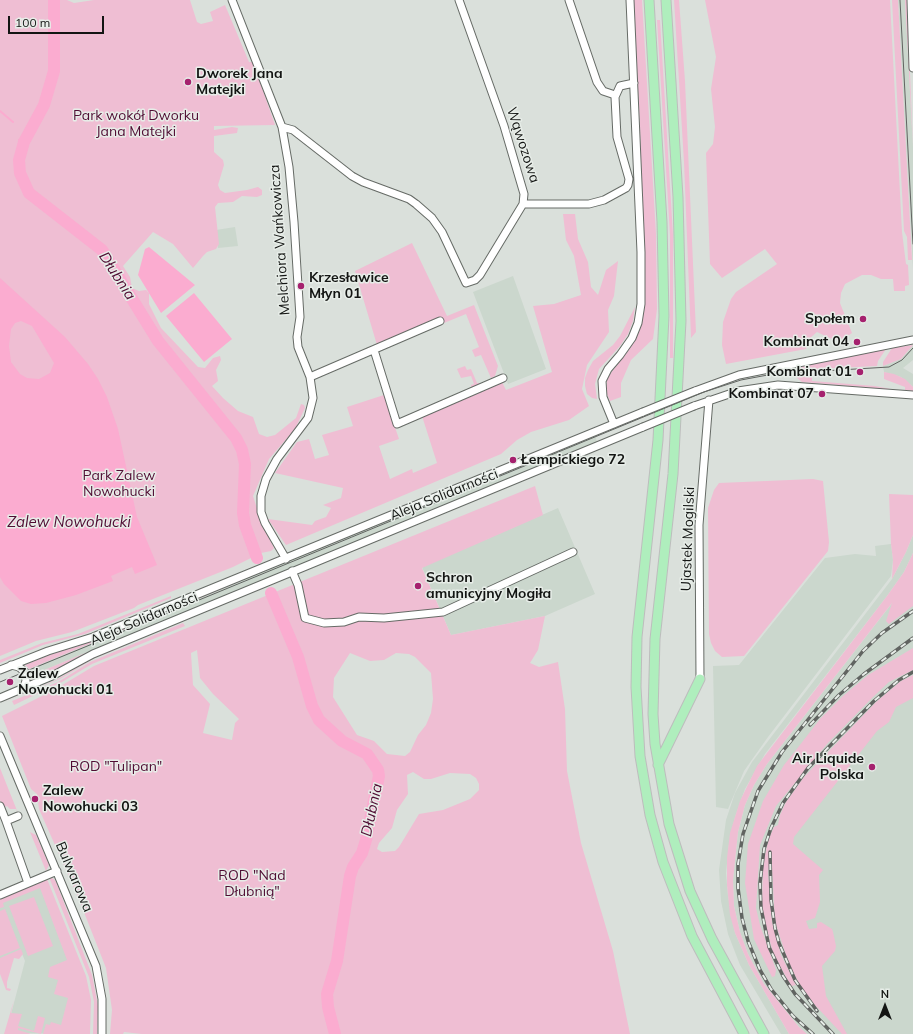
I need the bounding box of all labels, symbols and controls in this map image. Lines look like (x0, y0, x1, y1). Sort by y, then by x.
scale bar (10, 8, 106, 34)
text: 100 m (15, 15, 50, 30)
place label: Dworek Jana Matejki (196, 66, 283, 98)
marker: Dworek Jana Matejki (183, 77, 193, 87)
street label: Wąwozowa (503, 105, 543, 185)
park label: Park wokół Dworku Jana Matejki (73, 108, 199, 140)
street label: Melchiora Wańkowicza (266, 164, 294, 316)
water label: Dłubnia (95, 249, 139, 303)
place label: Krzesławice Młyn 01 (309, 270, 389, 302)
marker: Krzesławice Młyn 01 (296, 281, 306, 291)
place label: Społem (805, 311, 855, 327)
marker: Społem (858, 314, 868, 324)
place label: Kombinat 04 (764, 334, 849, 350)
marker: Kombinat 04 (852, 337, 862, 347)
place label: Kombinat 01 (767, 364, 852, 380)
marker: Kombinat 01 (855, 367, 865, 377)
place label: Kombinat 07 (729, 386, 814, 402)
marker: Kombinat 07 (817, 389, 827, 399)
place label: Łempickiego 72 (521, 452, 625, 468)
marker: Łempickiego 72 (508, 455, 518, 465)
street label: Aleja Solidarności (387, 466, 501, 524)
park label: Park Zalew Nowohucki (83, 468, 155, 500)
street label: Ujastek Mogilski (678, 486, 698, 592)
water label: Zalew Nowohucki (7, 513, 131, 531)
place label: Schron amunicyjny Mogiła (426, 570, 551, 602)
marker: Schron amunicyjny Mogiła (413, 581, 423, 591)
street label: Aleja Solidarności (88, 589, 200, 649)
place label: Zalew Nowohucki 01 (18, 666, 113, 698)
marker: Zalew Nowohucki 01 (5, 677, 15, 687)
place label: Air Liquide Polska (792, 751, 864, 784)
park label: ROD "Tulipan" (70, 759, 162, 775)
marker: Air Liquide Polska (867, 762, 877, 772)
water label: Dłubnia (358, 782, 386, 838)
place label: Zalew Nowohucki 03 (43, 783, 138, 816)
marker: Zalew Nowohucki 03 (30, 794, 40, 804)
street label: Bulwarowa (52, 839, 96, 915)
park label: ROD "Nad Dłubnią" (218, 868, 286, 900)
north arrow (865, 986, 905, 1026)
text: N (881, 987, 889, 1001)

